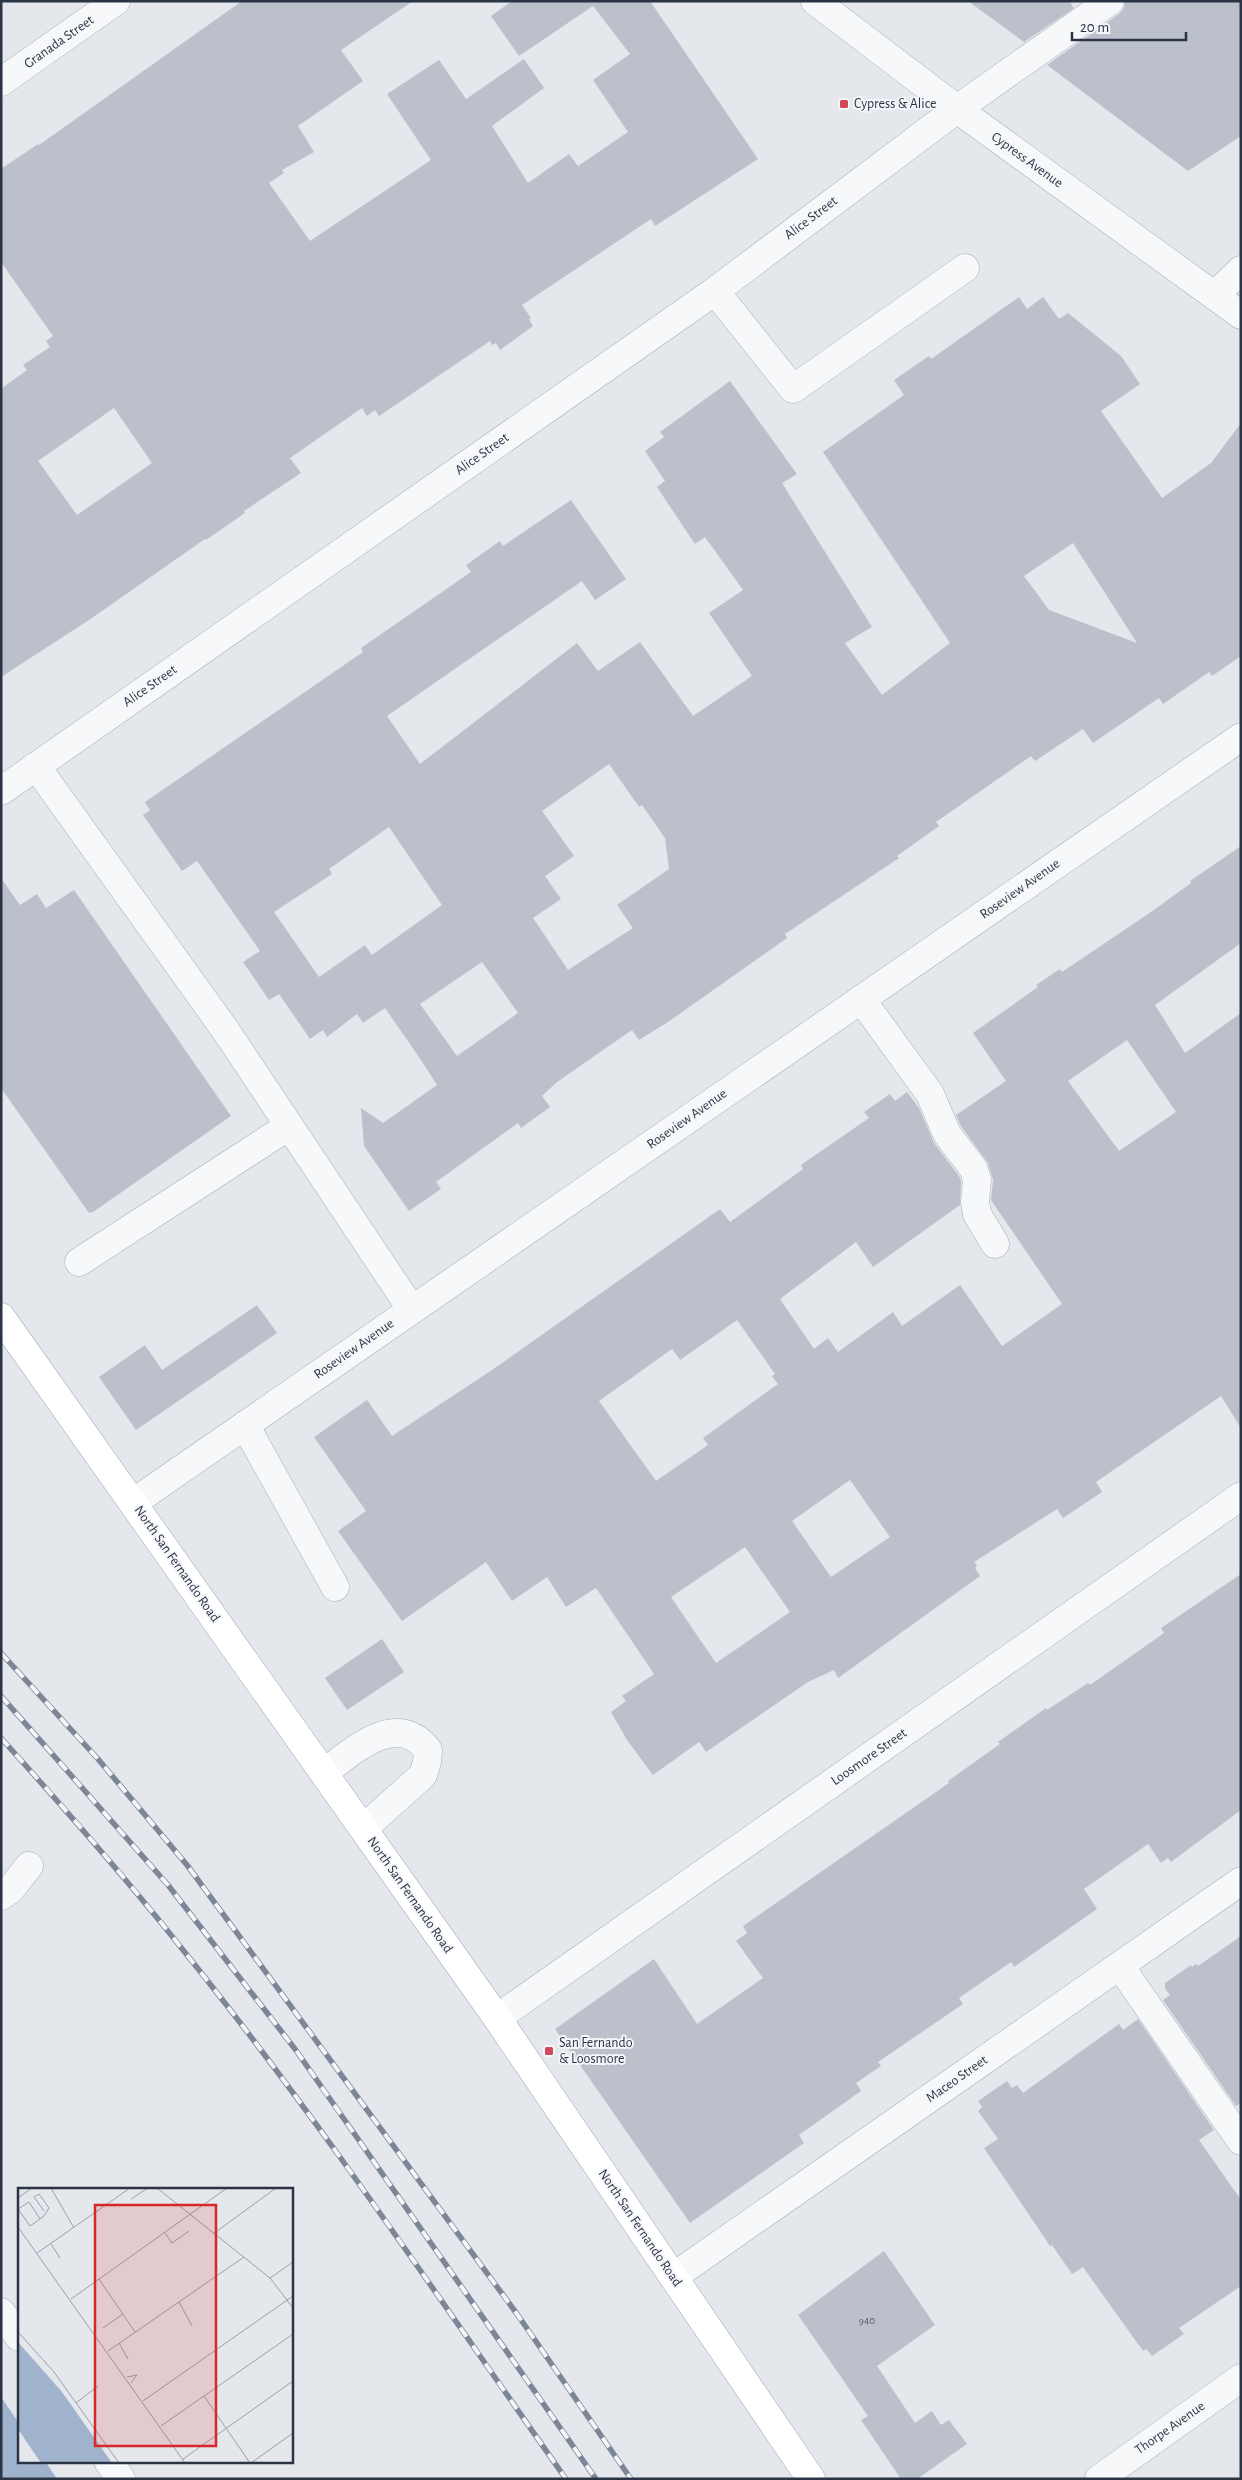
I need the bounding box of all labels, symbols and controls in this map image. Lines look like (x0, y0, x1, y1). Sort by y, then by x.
scale bar (1072, 10, 1186, 42)
street label: Granada Street (22, 13, 97, 71)
text: 20 m (1080, 20, 1109, 35)
place label: Cypress & Alice (854, 97, 937, 111)
marker: Cypress & Alice (838, 98, 850, 110)
street label: Cypress Avenue (989, 129, 1065, 191)
street label: Alice Street (782, 193, 840, 242)
street label: Alice Street (453, 430, 512, 478)
street label: Alice Street (121, 662, 180, 710)
street label: Roseview Avenue (977, 856, 1063, 922)
street label: Roseview Avenue (644, 1086, 730, 1152)
street label: Roseview Avenue (311, 1316, 397, 1382)
street label: North San Fernando Road (132, 1503, 222, 1625)
street label: Loosmore Street (829, 1726, 910, 1788)
street label: North San Fernando Road (365, 1834, 455, 1956)
place label: San Fernando & Loosmore (559, 2036, 633, 2066)
marker: San Fernando & Loosmore (543, 2045, 555, 2057)
street label: Maceo Street (924, 2052, 991, 2105)
street label: North San Fernando Road (596, 2167, 684, 2289)
inset map (18, 2188, 292, 2462)
house number: 940 (859, 2315, 875, 2326)
street label: Thorpe Avenue (1132, 2399, 1208, 2457)

